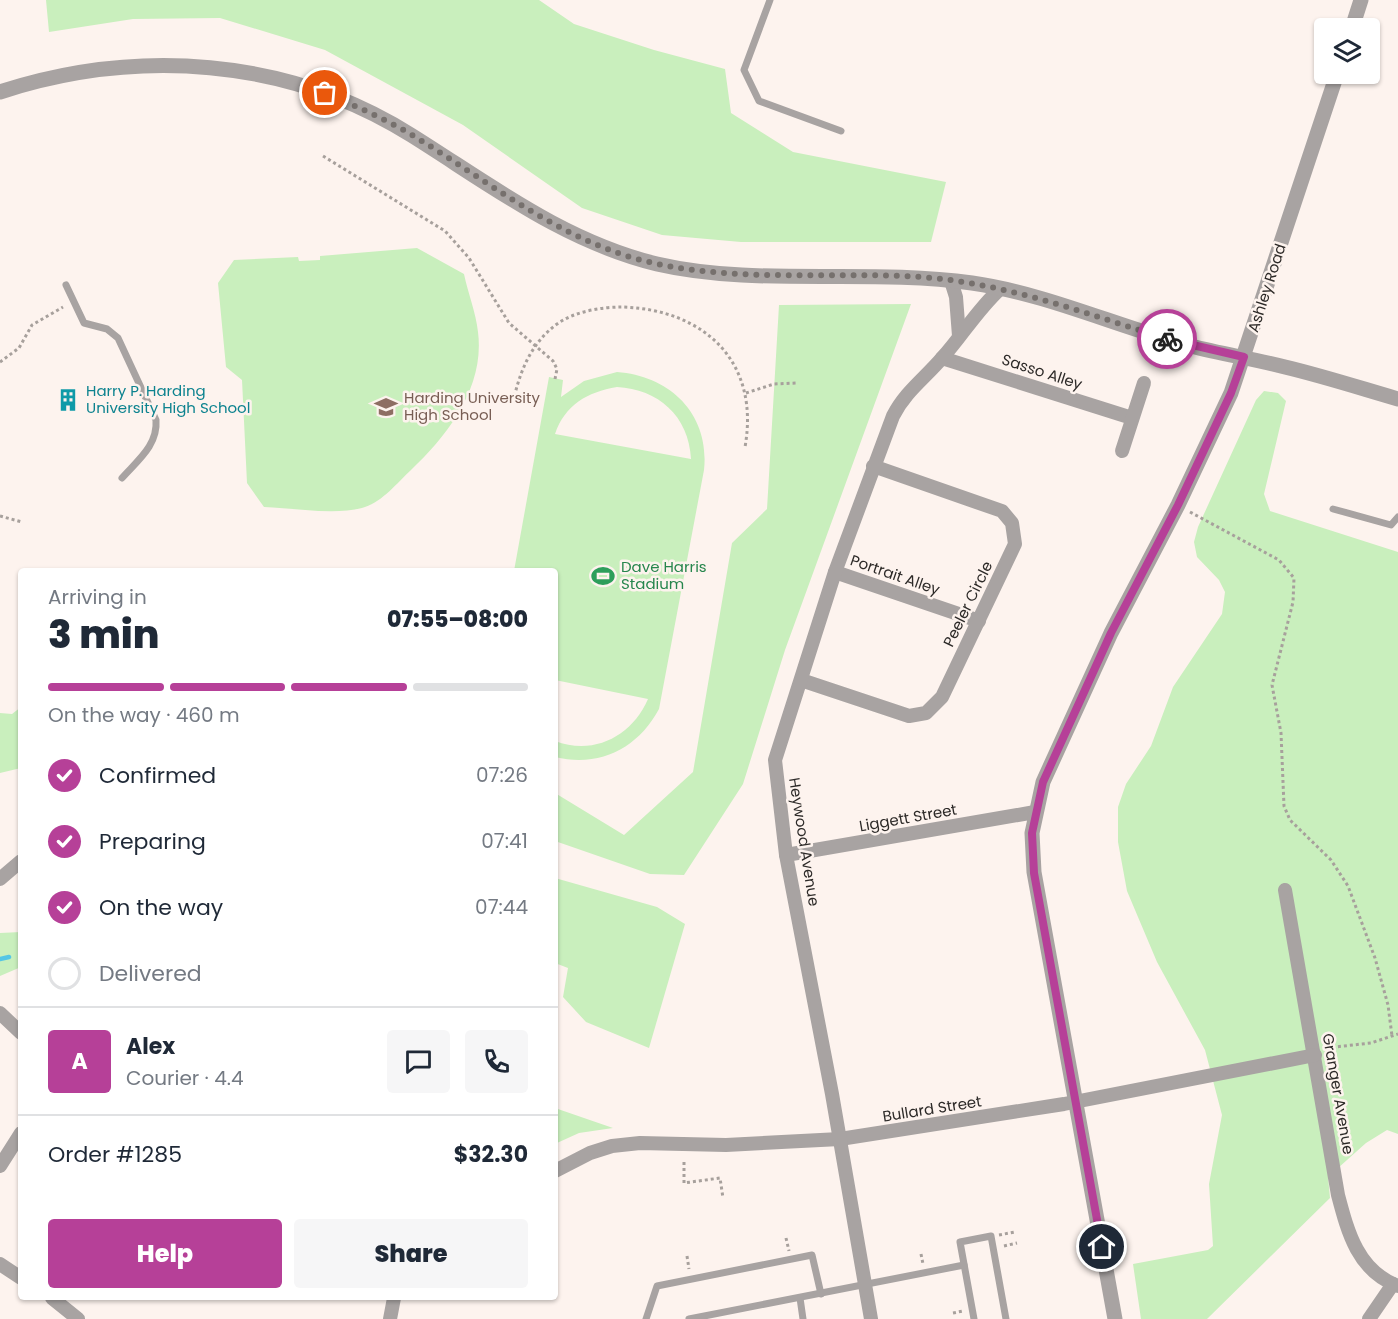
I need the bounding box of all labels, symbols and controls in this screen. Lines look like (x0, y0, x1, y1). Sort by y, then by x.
map controls (1314, 18, 1380, 84)
button: layers (1314, 18, 1380, 84)
pin (299, 67, 350, 118)
icon: bag (308, 76, 341, 109)
street label: Ashley Road (1242, 241, 1291, 335)
courier (1137, 309, 1197, 369)
icon: bike (1151, 323, 1184, 356)
street label: Sasso Alley (999, 349, 1086, 395)
place label: Harry P. Harding University High School (86, 380, 250, 418)
building icon: Harry P. Harding University High School (55, 387, 81, 413)
place label: Harding University High School (404, 387, 540, 425)
school or university icon: Harding University High School (373, 394, 399, 420)
street label: Portrait Alley (848, 549, 943, 600)
place label: Dave Harris Stadium (621, 556, 707, 594)
street label: Peeler Circle (938, 557, 997, 650)
sports icon: Dave Harris Stadium (590, 563, 616, 589)
text: Arriving in (48, 583, 147, 611)
text: 07:55–08:00 (387, 604, 528, 635)
text: 3 min (48, 607, 160, 662)
text: On the way · 460 m (48, 701, 240, 729)
icon: check (48, 759, 81, 792)
text: Confirmed (99, 760, 216, 791)
text: 07:26 (476, 761, 528, 789)
street label: Heywood Avenue (784, 776, 825, 908)
street label: Liggett Street (858, 799, 958, 836)
icon: check (48, 825, 81, 858)
text: Preparing (99, 826, 206, 857)
text: 07:41 (481, 827, 528, 855)
icon: check (48, 891, 81, 924)
text: On the way (99, 892, 223, 923)
text: 07:44 (475, 893, 528, 921)
text: Delivered (99, 958, 202, 989)
button: chat (387, 1030, 450, 1093)
button: phone (465, 1030, 528, 1093)
text: Alex (126, 1031, 175, 1062)
street label: Granger Avenue (1318, 1032, 1359, 1156)
text: A (71, 1046, 88, 1077)
text: Courier · 4.4 (126, 1064, 244, 1092)
street label: Bullard Street (881, 1090, 983, 1127)
text: Order #1285 (48, 1139, 182, 1170)
text: $32.30 (454, 1139, 528, 1170)
button: Help (48, 1219, 282, 1288)
button: Share (294, 1219, 528, 1288)
pin (1076, 1221, 1127, 1272)
icon: home (1085, 1230, 1118, 1263)

